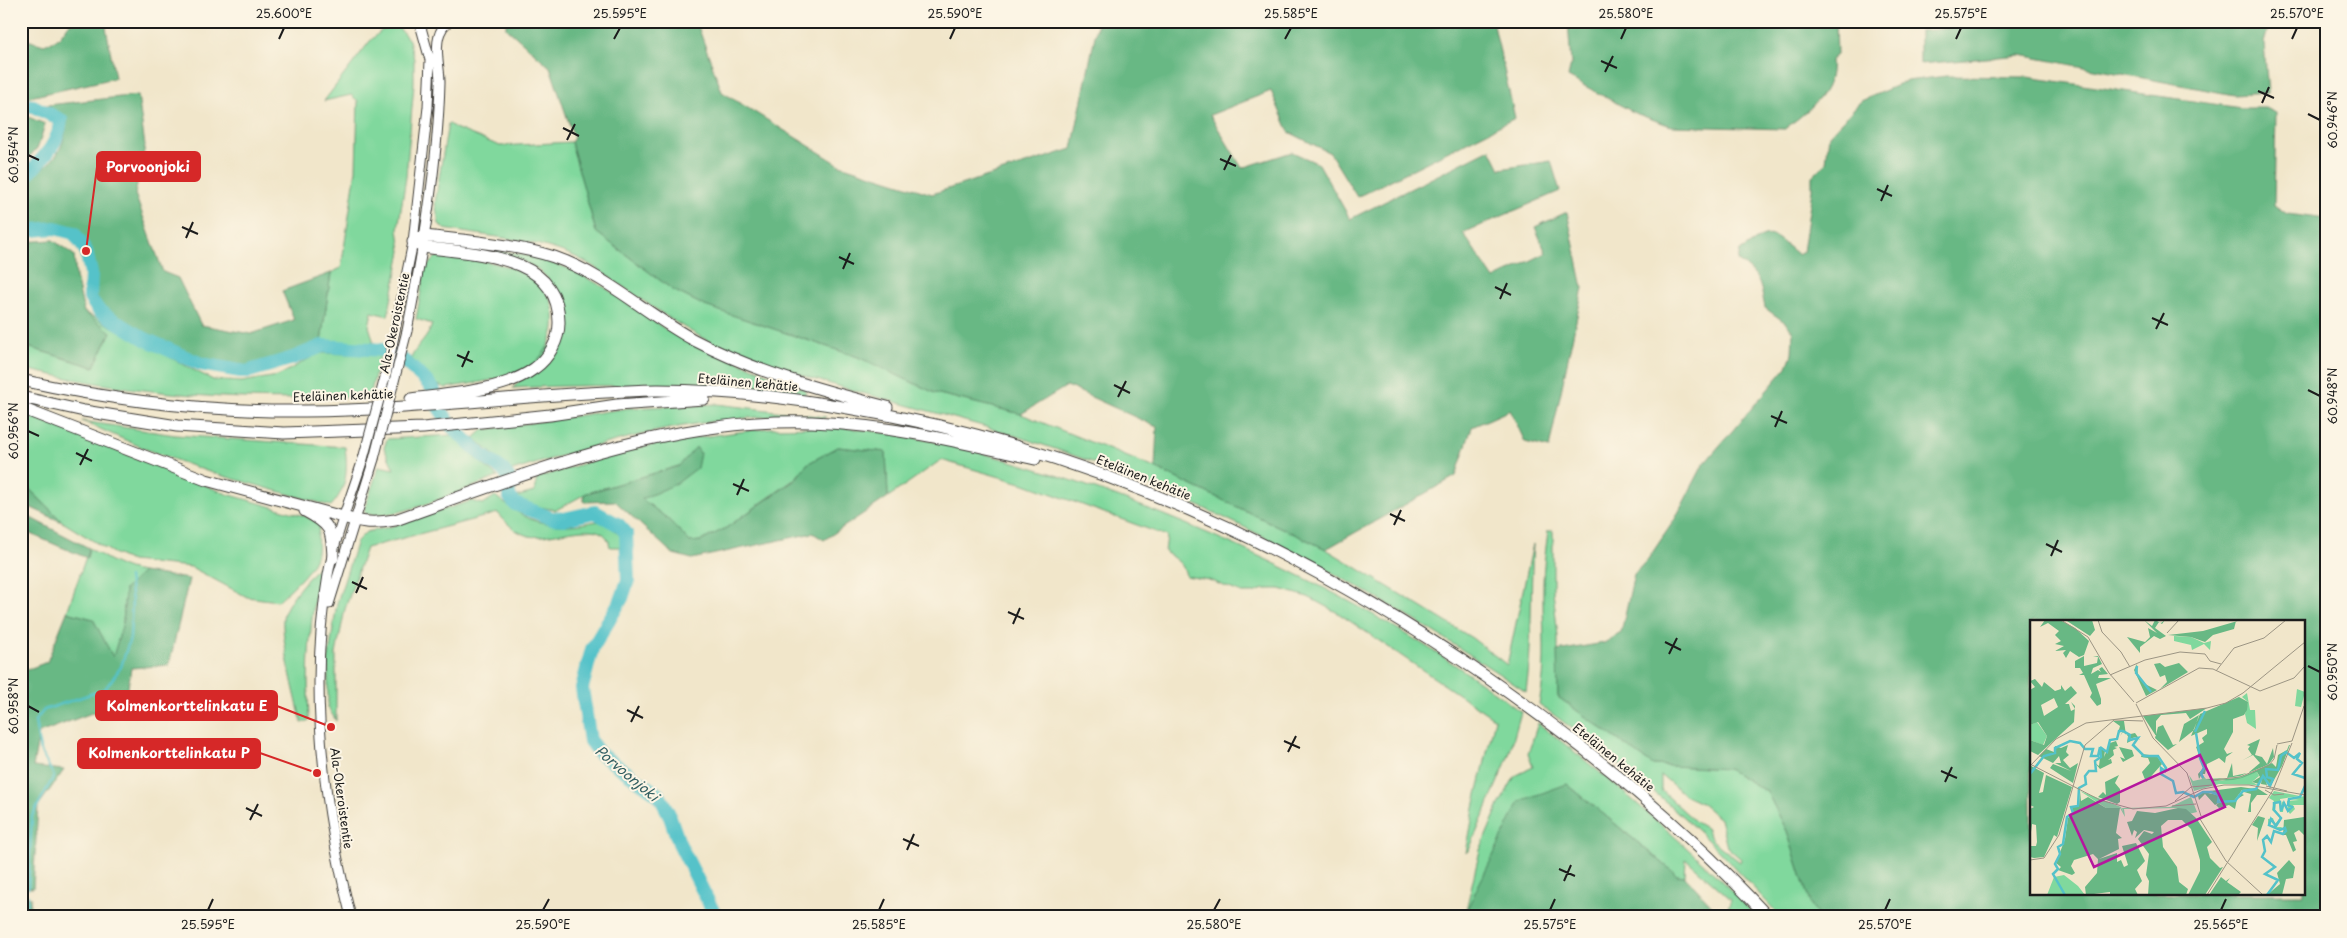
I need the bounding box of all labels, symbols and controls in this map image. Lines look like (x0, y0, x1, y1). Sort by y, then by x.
text: 25.600°E (256, 4, 312, 22)
text: 25.595°E (593, 4, 647, 22)
text: 25.590°E (927, 4, 983, 22)
text: 25.585°E (1264, 4, 1318, 22)
text: 25.580°E (1598, 4, 1654, 22)
text: 25.575°E (1934, 4, 1988, 22)
text: 25.570°E (2270, 4, 2324, 22)
text: 60.946°N (2323, 91, 2341, 149)
text: 60.954°N (4, 126, 22, 184)
callout: Porvoonjoki (97, 152, 200, 181)
text: Porvoonjoki (106, 156, 190, 177)
street label: Ala-Okeroistentie (375, 271, 413, 375)
text: 60.948°N (2323, 367, 2341, 425)
street label: Eteläinen kehätie (697, 369, 799, 395)
street label: Eteläinen kehätie (292, 384, 394, 406)
text: 60.956°N (4, 402, 22, 460)
street label: Eteläinen kehätie (1094, 450, 1194, 504)
inset map (2030, 620, 2304, 896)
text: 60.950°N (2323, 643, 2341, 701)
text: 60.958°N (4, 678, 22, 734)
callout: Kolmenkorttelinkatu E (96, 691, 277, 720)
text: Kolmenkorttelinkatu E (106, 695, 268, 716)
street label: Eteläinen kehätie (1569, 718, 1659, 796)
callout: Kolmenkorttelinkatu P (78, 739, 260, 768)
water label: Porvoonjoki (590, 740, 665, 807)
text: Kolmenkorttelinkatu P (88, 742, 250, 763)
street label: Ala-Okeroistentie (326, 746, 358, 850)
text: 25.595°E (181, 915, 235, 933)
text: 25.590°E (515, 915, 571, 933)
text: 25.585°E (852, 915, 906, 933)
text: 25.580°E (1186, 915, 1242, 933)
text: 25.575°E (1523, 915, 1577, 933)
text: 25.570°E (1858, 915, 1912, 933)
text: 25.565°E (2193, 915, 2249, 933)

